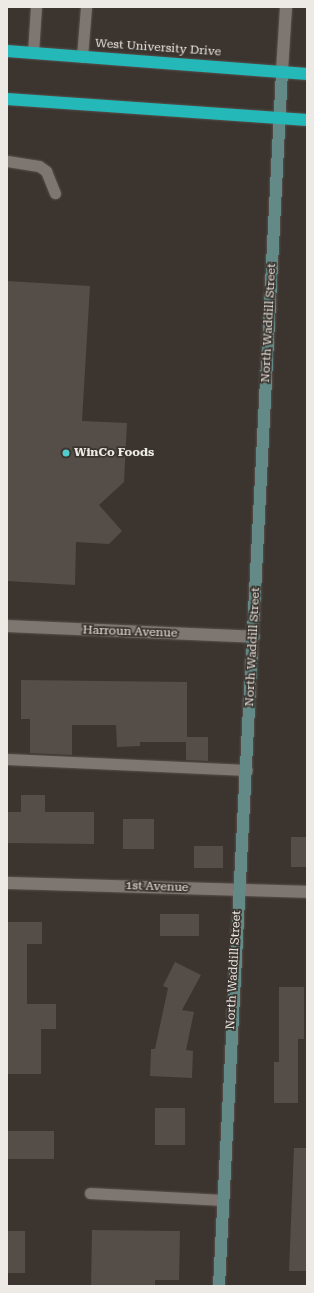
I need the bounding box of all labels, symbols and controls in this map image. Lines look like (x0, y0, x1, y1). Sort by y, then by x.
street label: West University Drive (95, 36, 221, 60)
street label: North Waddill Street (259, 263, 279, 383)
place label: WinCo Foods (74, 446, 154, 460)
marker: WinCo Foods (61, 448, 71, 458)
street label: North Waddill Street (243, 587, 263, 707)
street label: Harroun Avenue (82, 623, 178, 641)
street label: 1st Avenue (125, 879, 189, 895)
street label: North Waddill Street (224, 910, 244, 1030)

